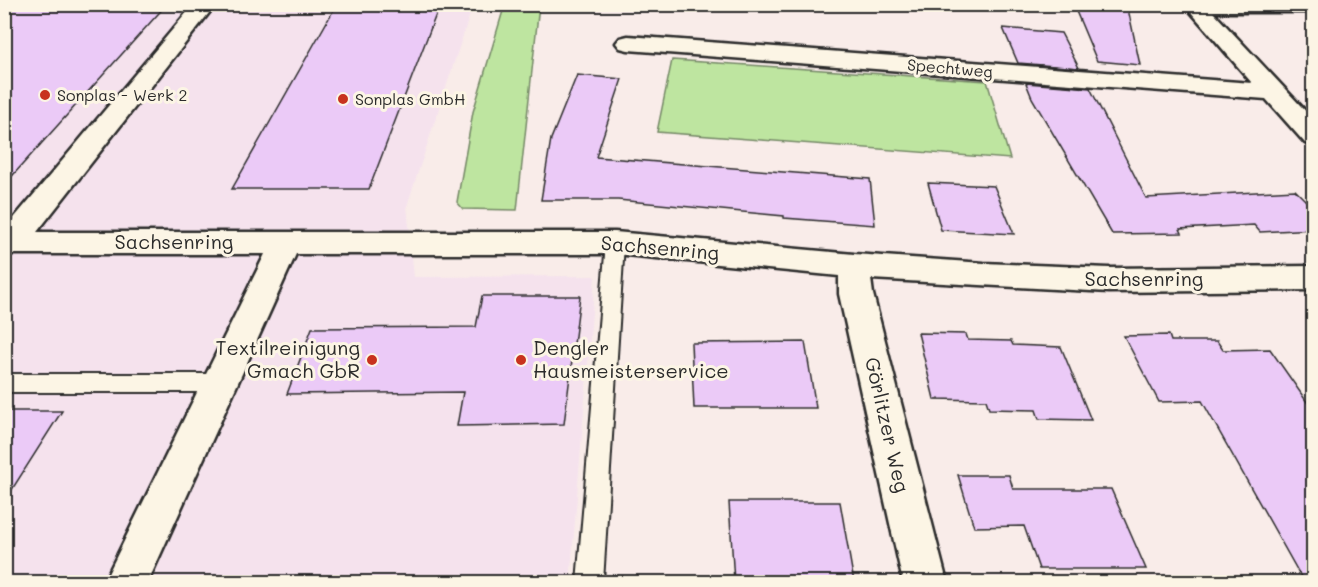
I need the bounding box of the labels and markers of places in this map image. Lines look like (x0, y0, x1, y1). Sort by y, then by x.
place label: Sonplas - Werk 2 (57, 84, 188, 105)
marker: Sonplas - Werk 2 (38, 88, 52, 102)
place label: Sonplas GmbH (355, 88, 465, 109)
marker: Sonplas GmbH (336, 92, 350, 106)
place label: Textilreinigung Gmach GbR (215, 334, 360, 383)
place label: Dengler Hausmeisterservice (533, 334, 729, 383)
marker: Textilreinigung Gmach GbR (365, 353, 379, 367)
marker: Dengler Hausmeisterservice (514, 353, 528, 367)

